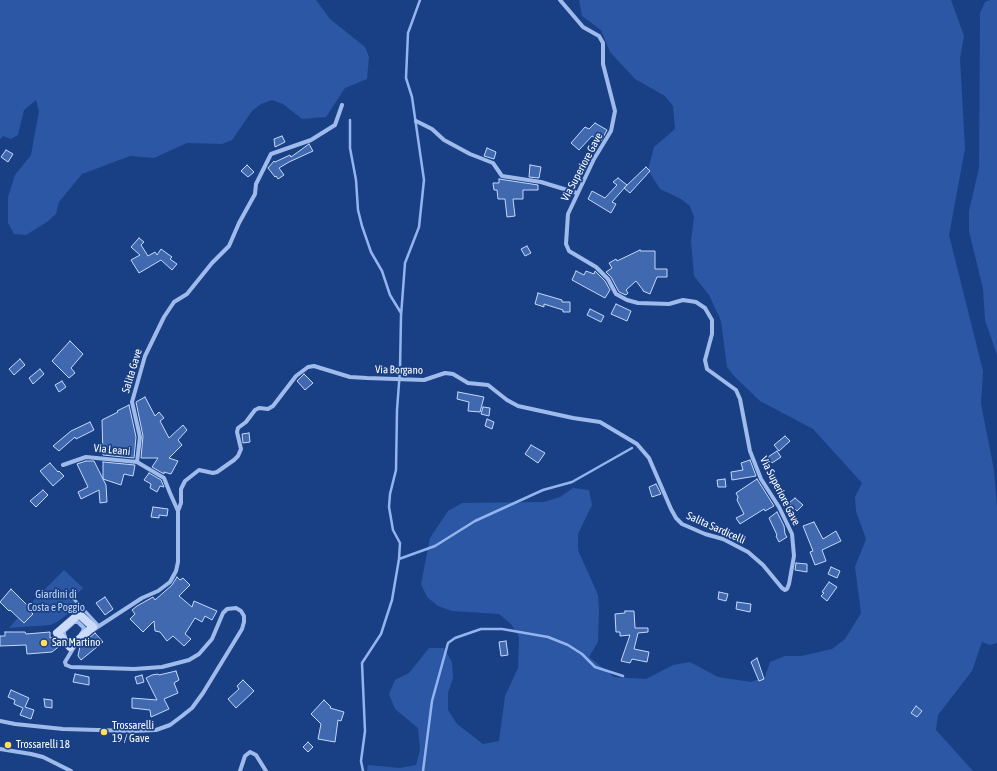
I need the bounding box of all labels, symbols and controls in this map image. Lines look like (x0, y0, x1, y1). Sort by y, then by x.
street label: Via Superiore Gave (558, 130, 606, 204)
street label: Salita Gave (119, 347, 145, 395)
street label: Via Borgano (375, 363, 423, 377)
street label: Via Leani (93, 442, 131, 458)
street label: Via Superiore Gave (757, 454, 803, 528)
street label: Salita Sardicelli (684, 509, 748, 547)
park label: Giardini di Costa e Poggio (27, 588, 85, 614)
place label: San Martino (52, 636, 100, 650)
marker: San Martino (39, 638, 49, 648)
place label: Trossarelli 19 / Gave (112, 719, 154, 745)
marker: Trossarelli 19 / Gave (99, 727, 109, 737)
place label: Trossarelli 18 (16, 738, 70, 752)
marker: Trossarelli 18 (3, 740, 13, 750)

